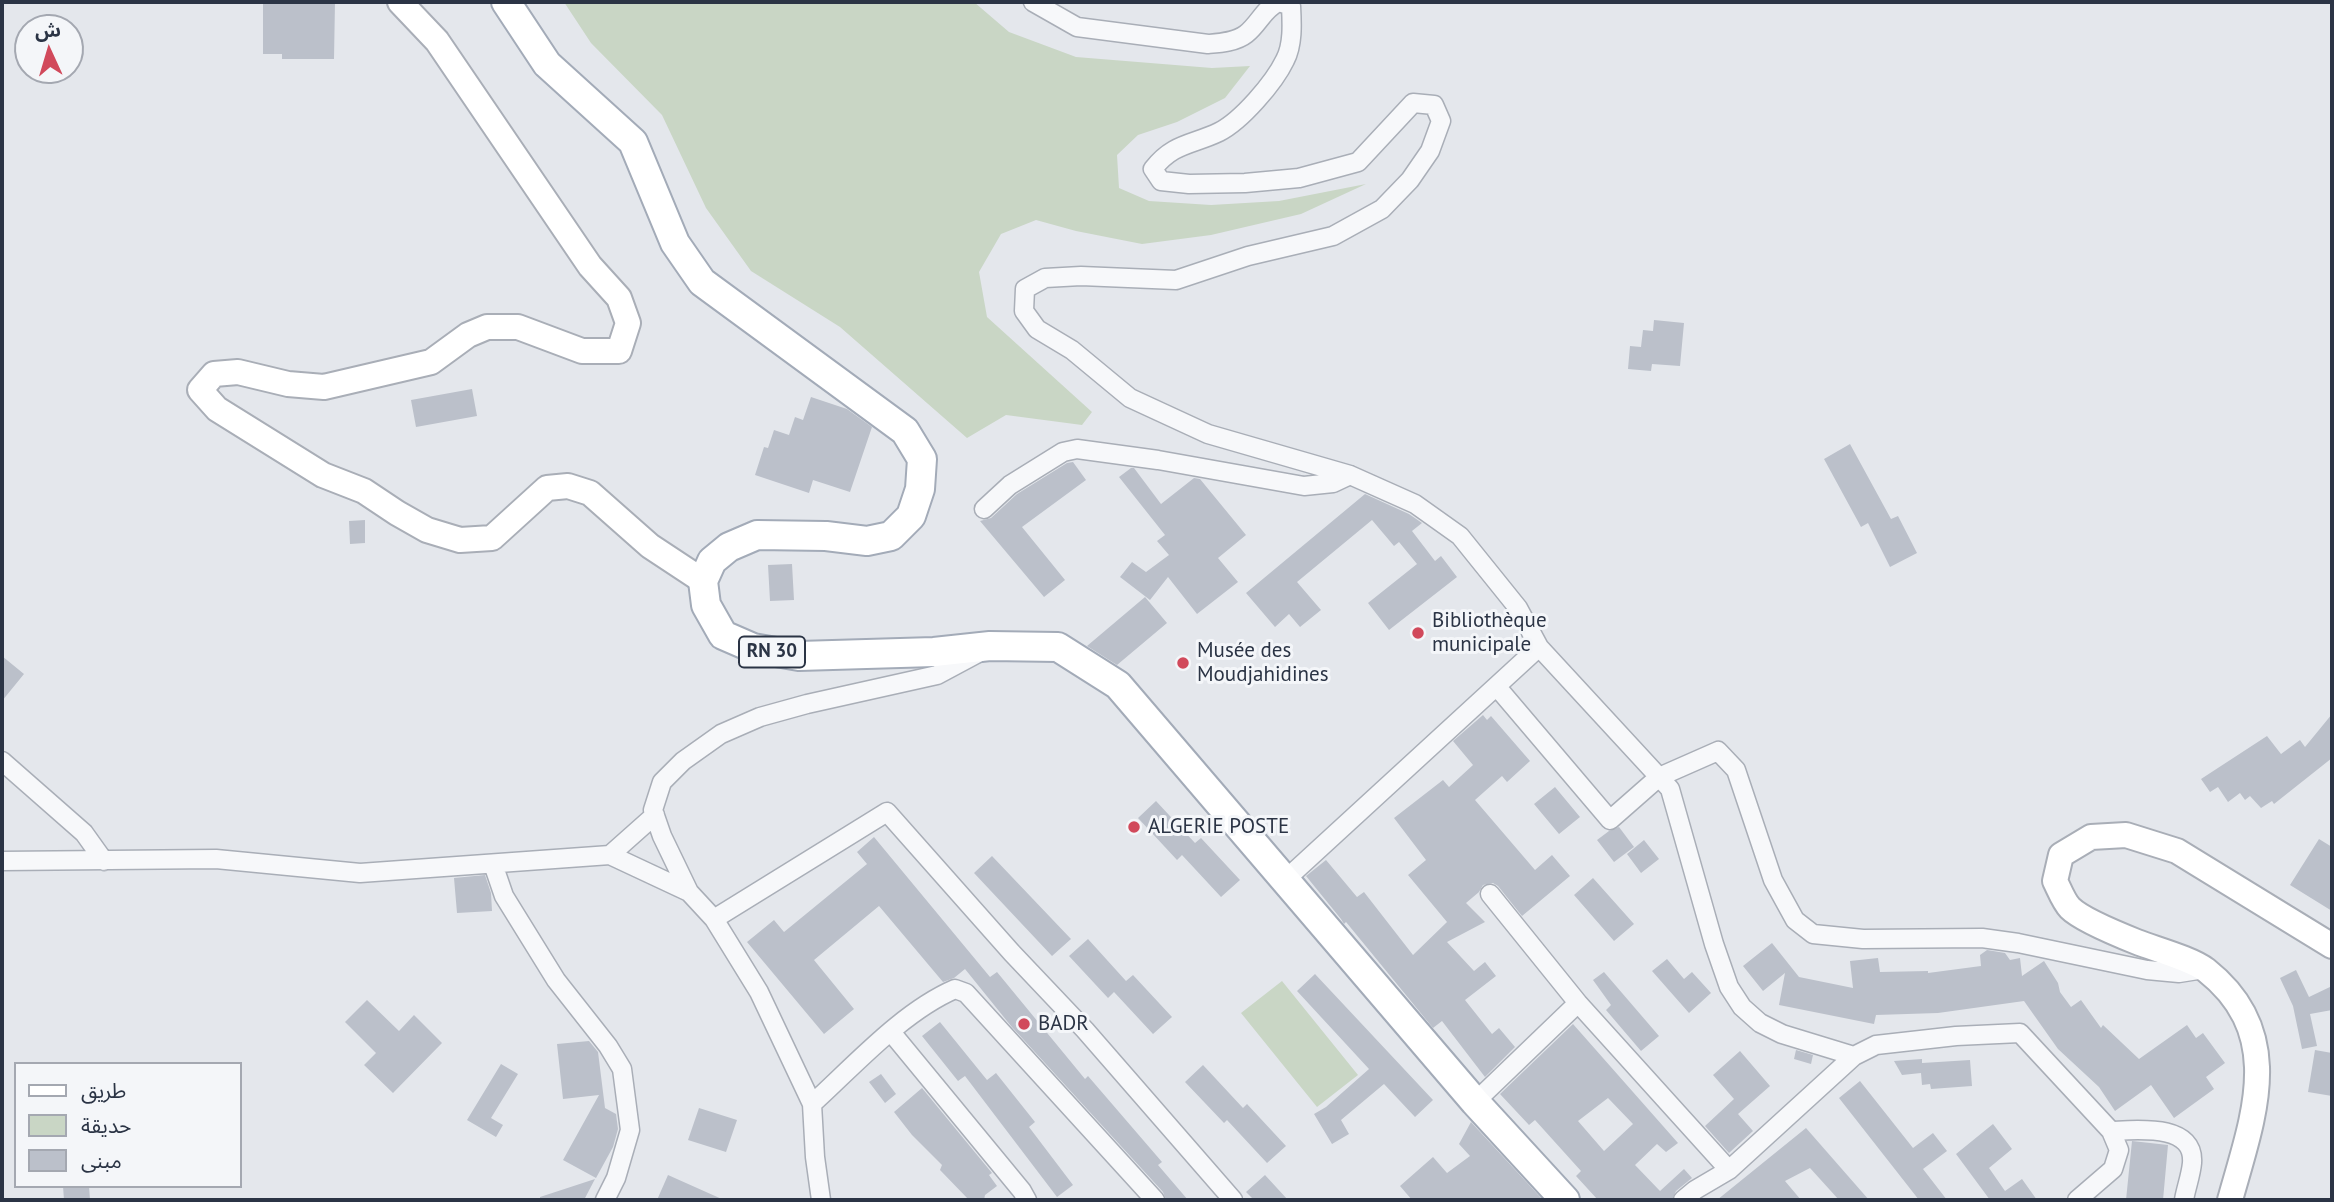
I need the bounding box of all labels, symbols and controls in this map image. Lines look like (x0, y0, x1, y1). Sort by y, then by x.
north arrow (14, 14, 84, 84)
text: ش (34, 17, 61, 43)
place label: Bibliothèque municipale (1432, 608, 1547, 658)
marker: Bibliothèque municipale (1410, 625, 1426, 641)
road number: RN 30 (739, 636, 805, 667)
place label: Musée des Moudjahidines (1197, 638, 1329, 688)
marker: Musée des Moudjahidines (1175, 655, 1191, 671)
place label: ALGERIE POSTE (1148, 814, 1289, 840)
marker: ALGERIE POSTE (1126, 819, 1142, 835)
place label: BADR (1038, 1011, 1089, 1037)
marker: BADR (1016, 1016, 1032, 1032)
legend (14, 1062, 242, 1188)
text: طريق (81, 1077, 126, 1104)
text: حديقة (81, 1112, 131, 1139)
text: مبنى (81, 1147, 122, 1174)

